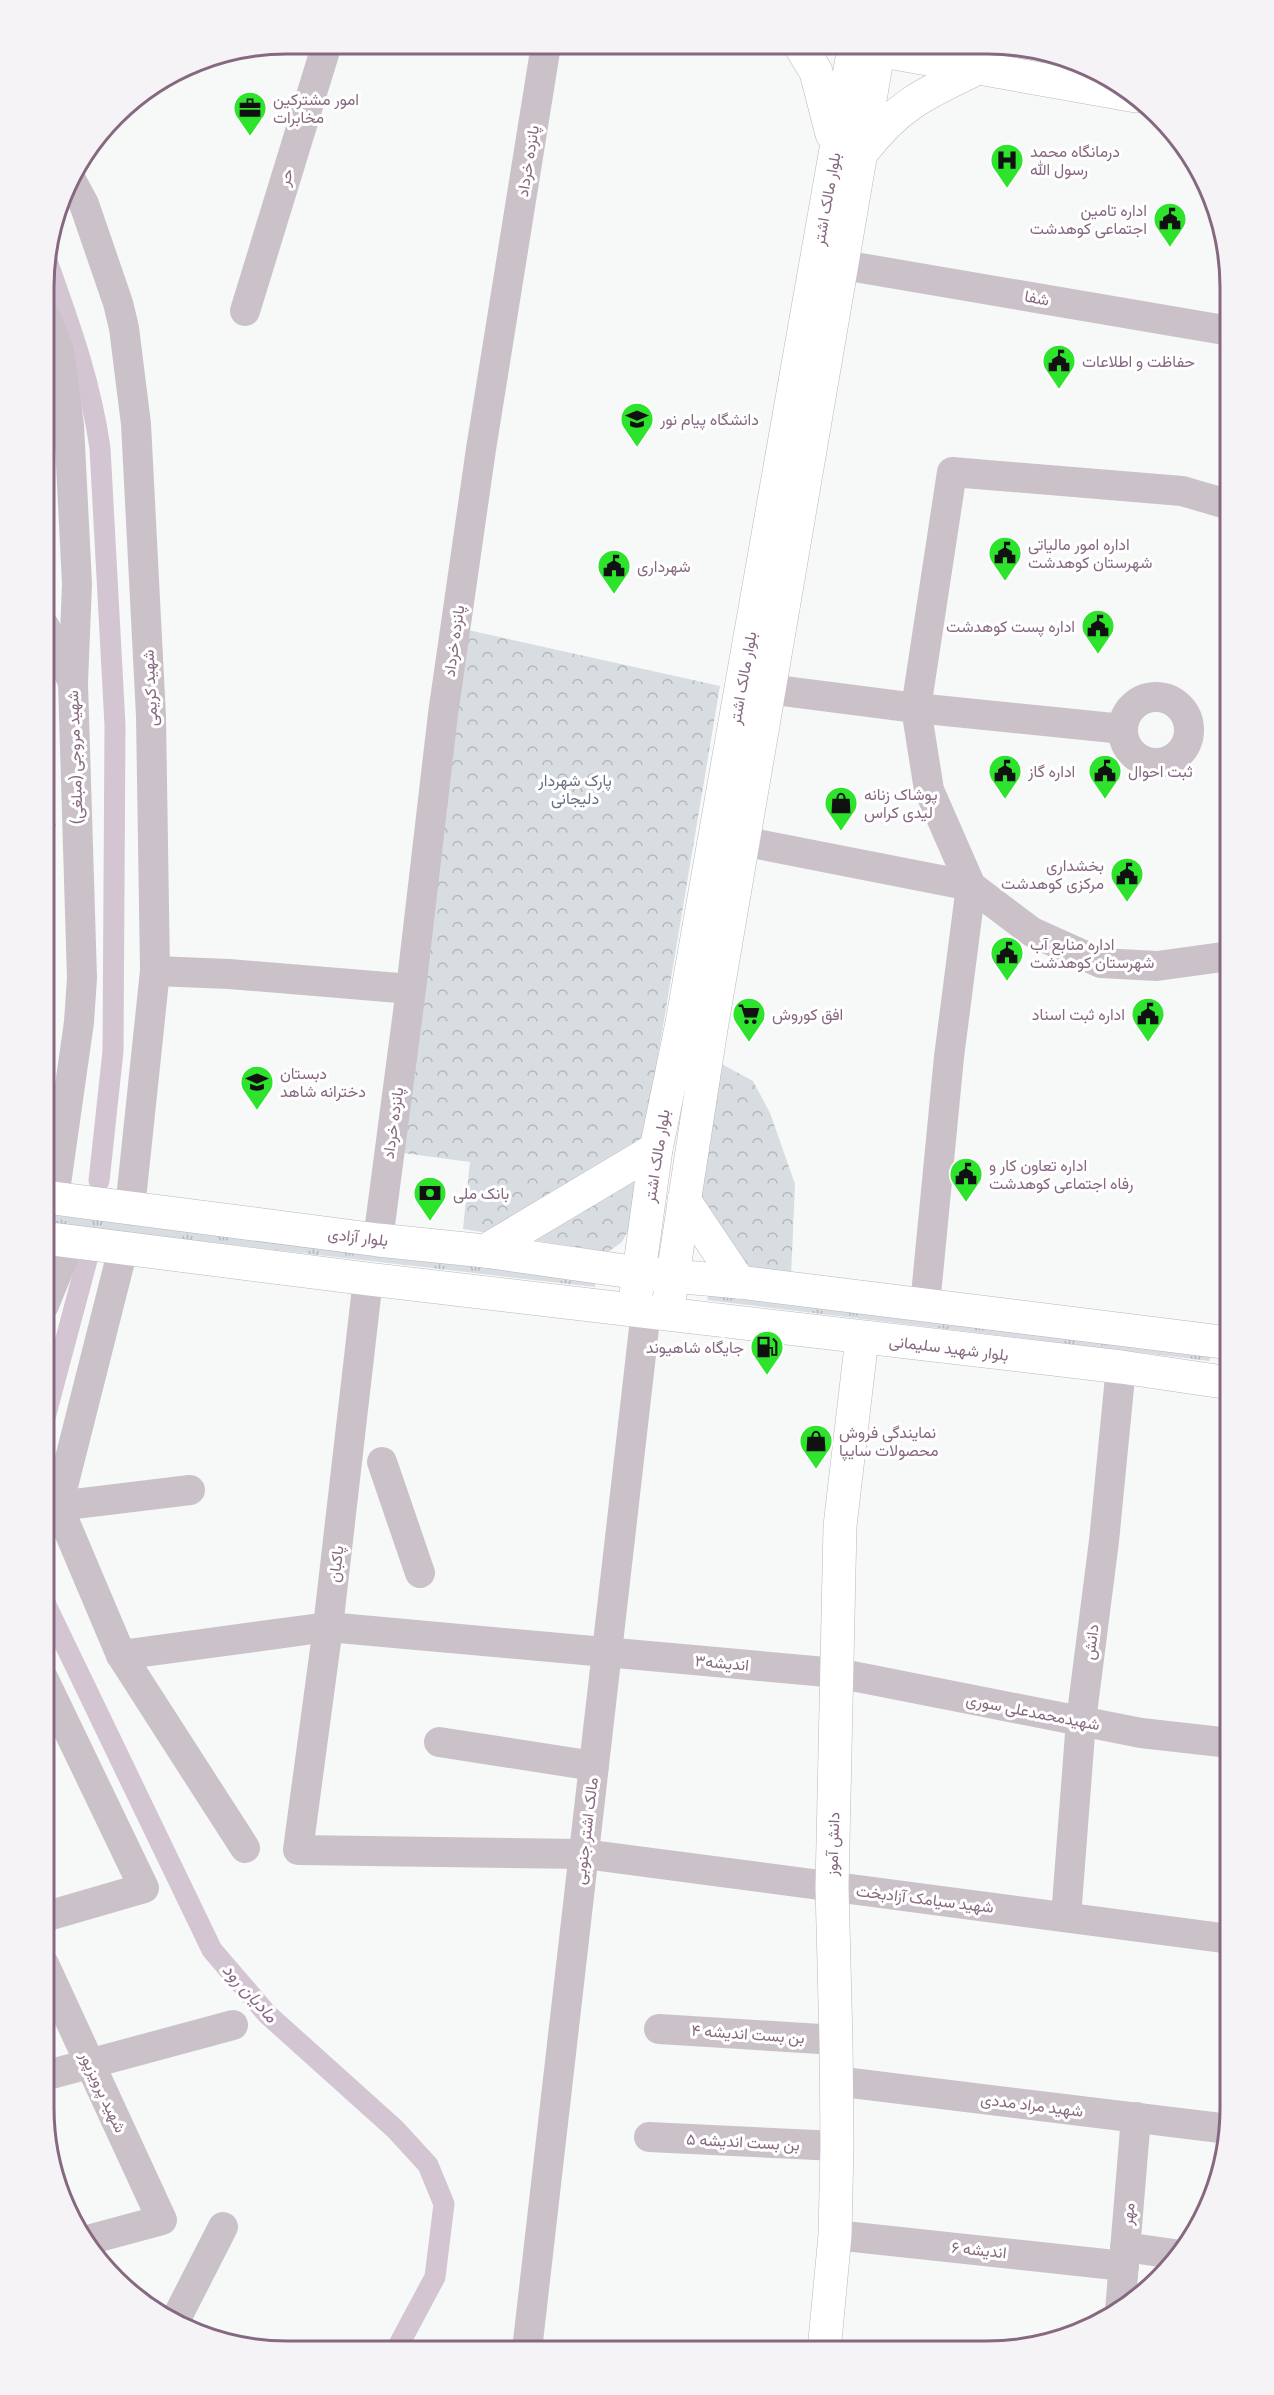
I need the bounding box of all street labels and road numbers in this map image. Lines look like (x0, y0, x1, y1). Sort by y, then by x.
street label: پانزده خرداد (513, 124, 545, 198)
street label: بلوار مالک اشتر (809, 151, 846, 248)
street label: حر (274, 166, 299, 189)
street label: شفا (1023, 286, 1051, 310)
street label: پانزده خرداد (440, 604, 470, 678)
street label: بلوار مالک اشتر (725, 630, 762, 727)
street label: شهید کریمی (139, 649, 162, 727)
street label: شهید مروجی (مبلغی) (63, 690, 88, 824)
street label: پانزده خرداد (379, 1086, 409, 1160)
street label: بلوار مالک اشتر (640, 1108, 675, 1205)
street label: بلوار آزادی (327, 1224, 389, 1251)
street label: بلوار شهید سلیمانی (888, 1331, 1010, 1366)
street label: پاکبان (324, 1545, 350, 1584)
street label: دانش (1079, 1623, 1104, 1661)
street label: اندیشه۳ (694, 1651, 750, 1675)
street label: شهیدمحمدعلی سوری (964, 1690, 1102, 1735)
street label: مالک اشتر جنوبی (570, 1776, 603, 1886)
street label: دانش آموز (822, 1812, 845, 1878)
street label: شهید سیامک آزادبخت (855, 1881, 995, 1918)
street label: بن بست اندیشه ۴ (691, 2021, 805, 2048)
street label: شهید پرویزپور (74, 2047, 130, 2136)
street label: شهید مراد مددی (979, 2089, 1084, 2122)
street label: بن بست اندیشه ۵ (686, 2130, 800, 2155)
street label: مهر (1117, 2202, 1139, 2227)
street label: اندیشه ۶ (951, 2238, 1007, 2262)

